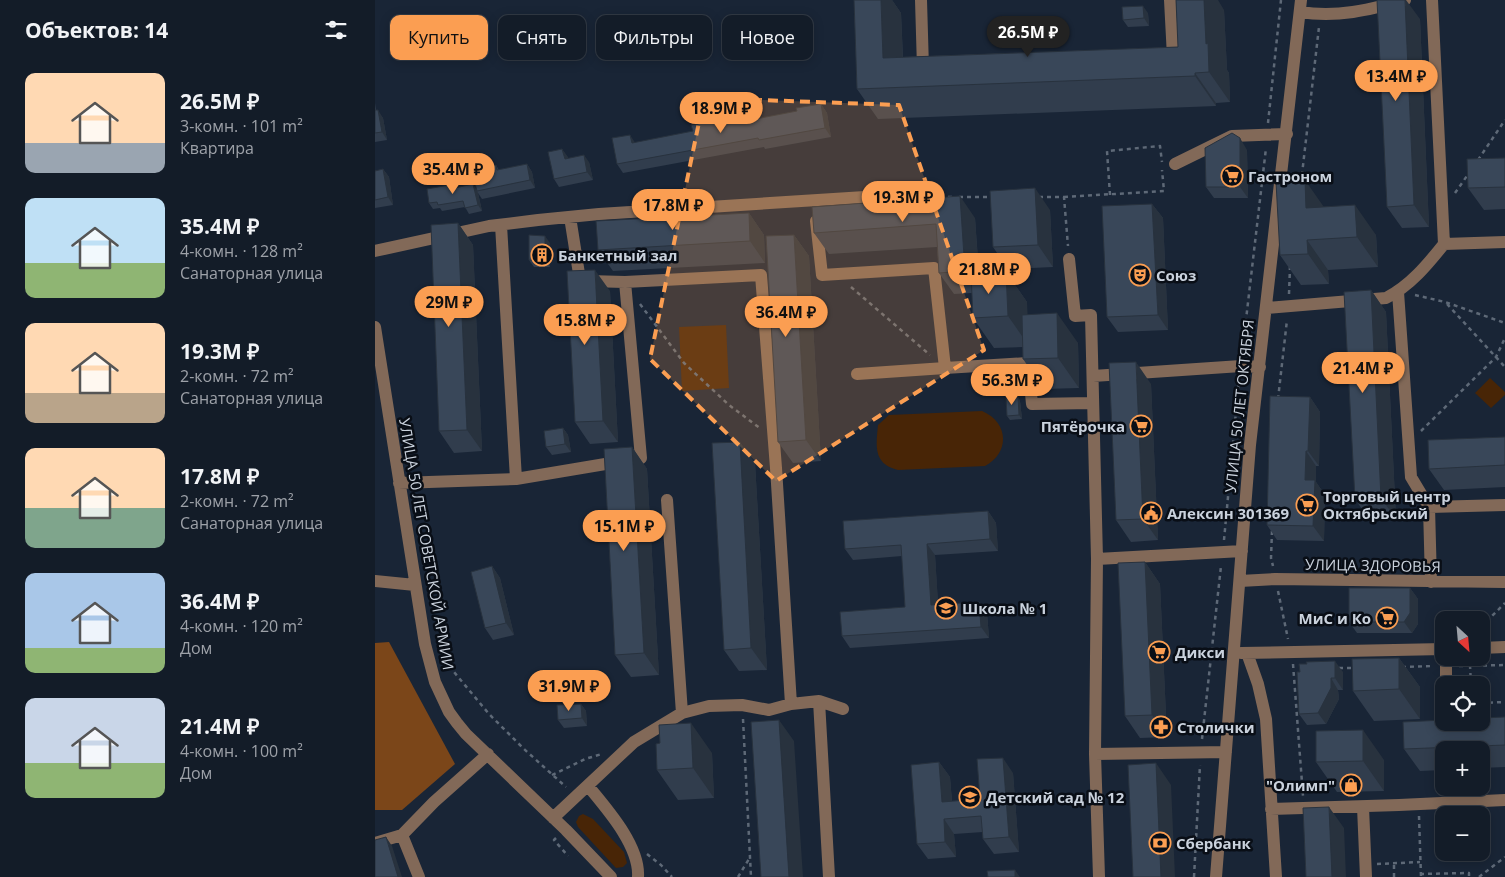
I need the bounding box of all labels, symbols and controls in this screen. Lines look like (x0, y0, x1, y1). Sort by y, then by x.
chip: Купить (390, 15, 488, 60)
chip: Снять (498, 15, 586, 60)
chip: Фильтры (596, 15, 712, 60)
chip: Новое (722, 15, 813, 60)
pin: 26.5M ₽ (982, 15, 1074, 58)
text: Объектов: 14 (25, 16, 168, 44)
icon: filters (322, 16, 350, 44)
text: 26.5M ₽ (998, 21, 1058, 43)
pin: 13.4M ₽ (1350, 59, 1442, 102)
text: 13.4M ₽ (1366, 65, 1426, 87)
text: 26.5M ₽ (180, 87, 260, 115)
pin: 18.9M ₽ (675, 92, 767, 134)
icon: home (65, 93, 125, 153)
text: 18.9M ₽ (691, 97, 751, 119)
text: 3-комн. · 101 m² (180, 115, 303, 137)
text: Квартира (180, 137, 254, 159)
pin: 35.4M ₽ (407, 152, 499, 195)
text: 35.4M ₽ (423, 158, 483, 180)
supermarket icon: Гастроном (1220, 164, 1244, 188)
place label: Гастроном (1248, 166, 1332, 186)
pin: 19.3M ₽ (857, 180, 949, 223)
text: 19.3M ₽ (873, 186, 933, 208)
pin: 17.8M ₽ (627, 188, 719, 231)
text: 17.8M ₽ (643, 194, 703, 216)
text: 35.4M ₽ (180, 212, 260, 240)
icon: home (65, 218, 125, 278)
text: 4-комн. · 128 m² (180, 240, 303, 262)
building icon: Банкетный зал (530, 243, 554, 267)
place label: Банкетный зал (558, 245, 677, 265)
pin: 21.8M ₽ (943, 252, 1035, 295)
text: 21.8M ₽ (959, 258, 1019, 280)
text: Санаторная улица (180, 262, 323, 284)
theatre icon: Союз (1128, 263, 1152, 287)
place label: Союз (1156, 265, 1196, 285)
pin: 29M ₽ (414, 286, 484, 328)
text: 29M ₽ (426, 291, 472, 313)
pin: 36.4M ₽ (740, 296, 832, 338)
text: 36.4M ₽ (756, 301, 816, 323)
pin: 15.8M ₽ (539, 304, 631, 346)
text: 15.8M ₽ (555, 309, 615, 331)
street label: УЛИЦА 50 ЛЕТ ОКТЯБРЯ (1220, 318, 1258, 494)
text: 19.3M ₽ (180, 337, 260, 365)
icon: home (65, 343, 125, 403)
pin: 21.4M ₽ (1317, 352, 1409, 394)
text: 21.4M ₽ (1333, 357, 1393, 379)
pin: 56.3M ₽ (966, 364, 1058, 406)
text: 2-комн. · 72 m² (180, 365, 294, 387)
text: 56.3M ₽ (982, 369, 1042, 391)
text: Санаторная улица (180, 387, 323, 409)
supermarket icon: Пятёрочка (1129, 414, 1153, 438)
street label: УЛИЦА 50 ЛЕТ СОВЕТСКОЙ АРМИИ (395, 416, 459, 672)
place label: Пятёрочка (1041, 416, 1125, 436)
text: 17.8M ₽ (180, 462, 260, 490)
icon: home (65, 468, 125, 528)
place label: Торговый центр Октябрьский (1323, 486, 1451, 523)
text: 2-комн. · 72 m² (180, 490, 294, 512)
supermarket icon: Торговый центр Октябрьский (1295, 493, 1319, 517)
public building icon: Алексин 301369 (1139, 501, 1163, 525)
place label: Алексин 301369 (1167, 503, 1289, 523)
pin: 15.1M ₽ (578, 510, 670, 552)
text: Санаторная улица (180, 512, 323, 534)
text: 15.1M ₽ (594, 515, 654, 537)
street label: УЛИЦА ЗДОРОВЬЯ (1305, 554, 1441, 576)
text: 36.4M ₽ (180, 587, 260, 615)
icon: home (65, 593, 125, 653)
school or university icon: Школа № 1 (934, 596, 958, 620)
place label: Школа № 1 (962, 598, 1047, 618)
supermarket icon: МиС и Ко (1375, 606, 1399, 630)
place label: МиС и Ко (1299, 608, 1371, 628)
north arrow (1435, 611, 1490, 666)
map controls (1435, 611, 1490, 861)
text: 4-комн. · 120 m² (180, 615, 303, 637)
text: Дом (180, 637, 212, 659)
supermarket icon: Дикси (1147, 640, 1171, 664)
place label: Дикси (1175, 642, 1225, 662)
pin: 31.9M ₽ (523, 670, 615, 712)
text: 31.9M ₽ (539, 675, 599, 697)
button: locate (1435, 676, 1490, 731)
text: 21.4M ₽ (180, 712, 260, 740)
pharmacy icon: Столички (1149, 715, 1173, 739)
place label: Столички (1177, 717, 1255, 737)
icon: home (65, 718, 125, 778)
text: 4-комн. · 100 m² (180, 740, 303, 762)
button: + (1435, 741, 1490, 796)
text: Дом (180, 762, 212, 784)
shop icon: "Олимп" (1339, 773, 1363, 797)
place label: "Олимп" (1266, 775, 1335, 795)
school or university icon: Детский сад № 12 (958, 785, 982, 809)
place label: Детский сад № 12 (986, 787, 1125, 807)
button: − (1435, 806, 1490, 861)
bank icon: Сбербанк (1148, 831, 1172, 855)
place label: Сбербанк (1176, 833, 1252, 853)

